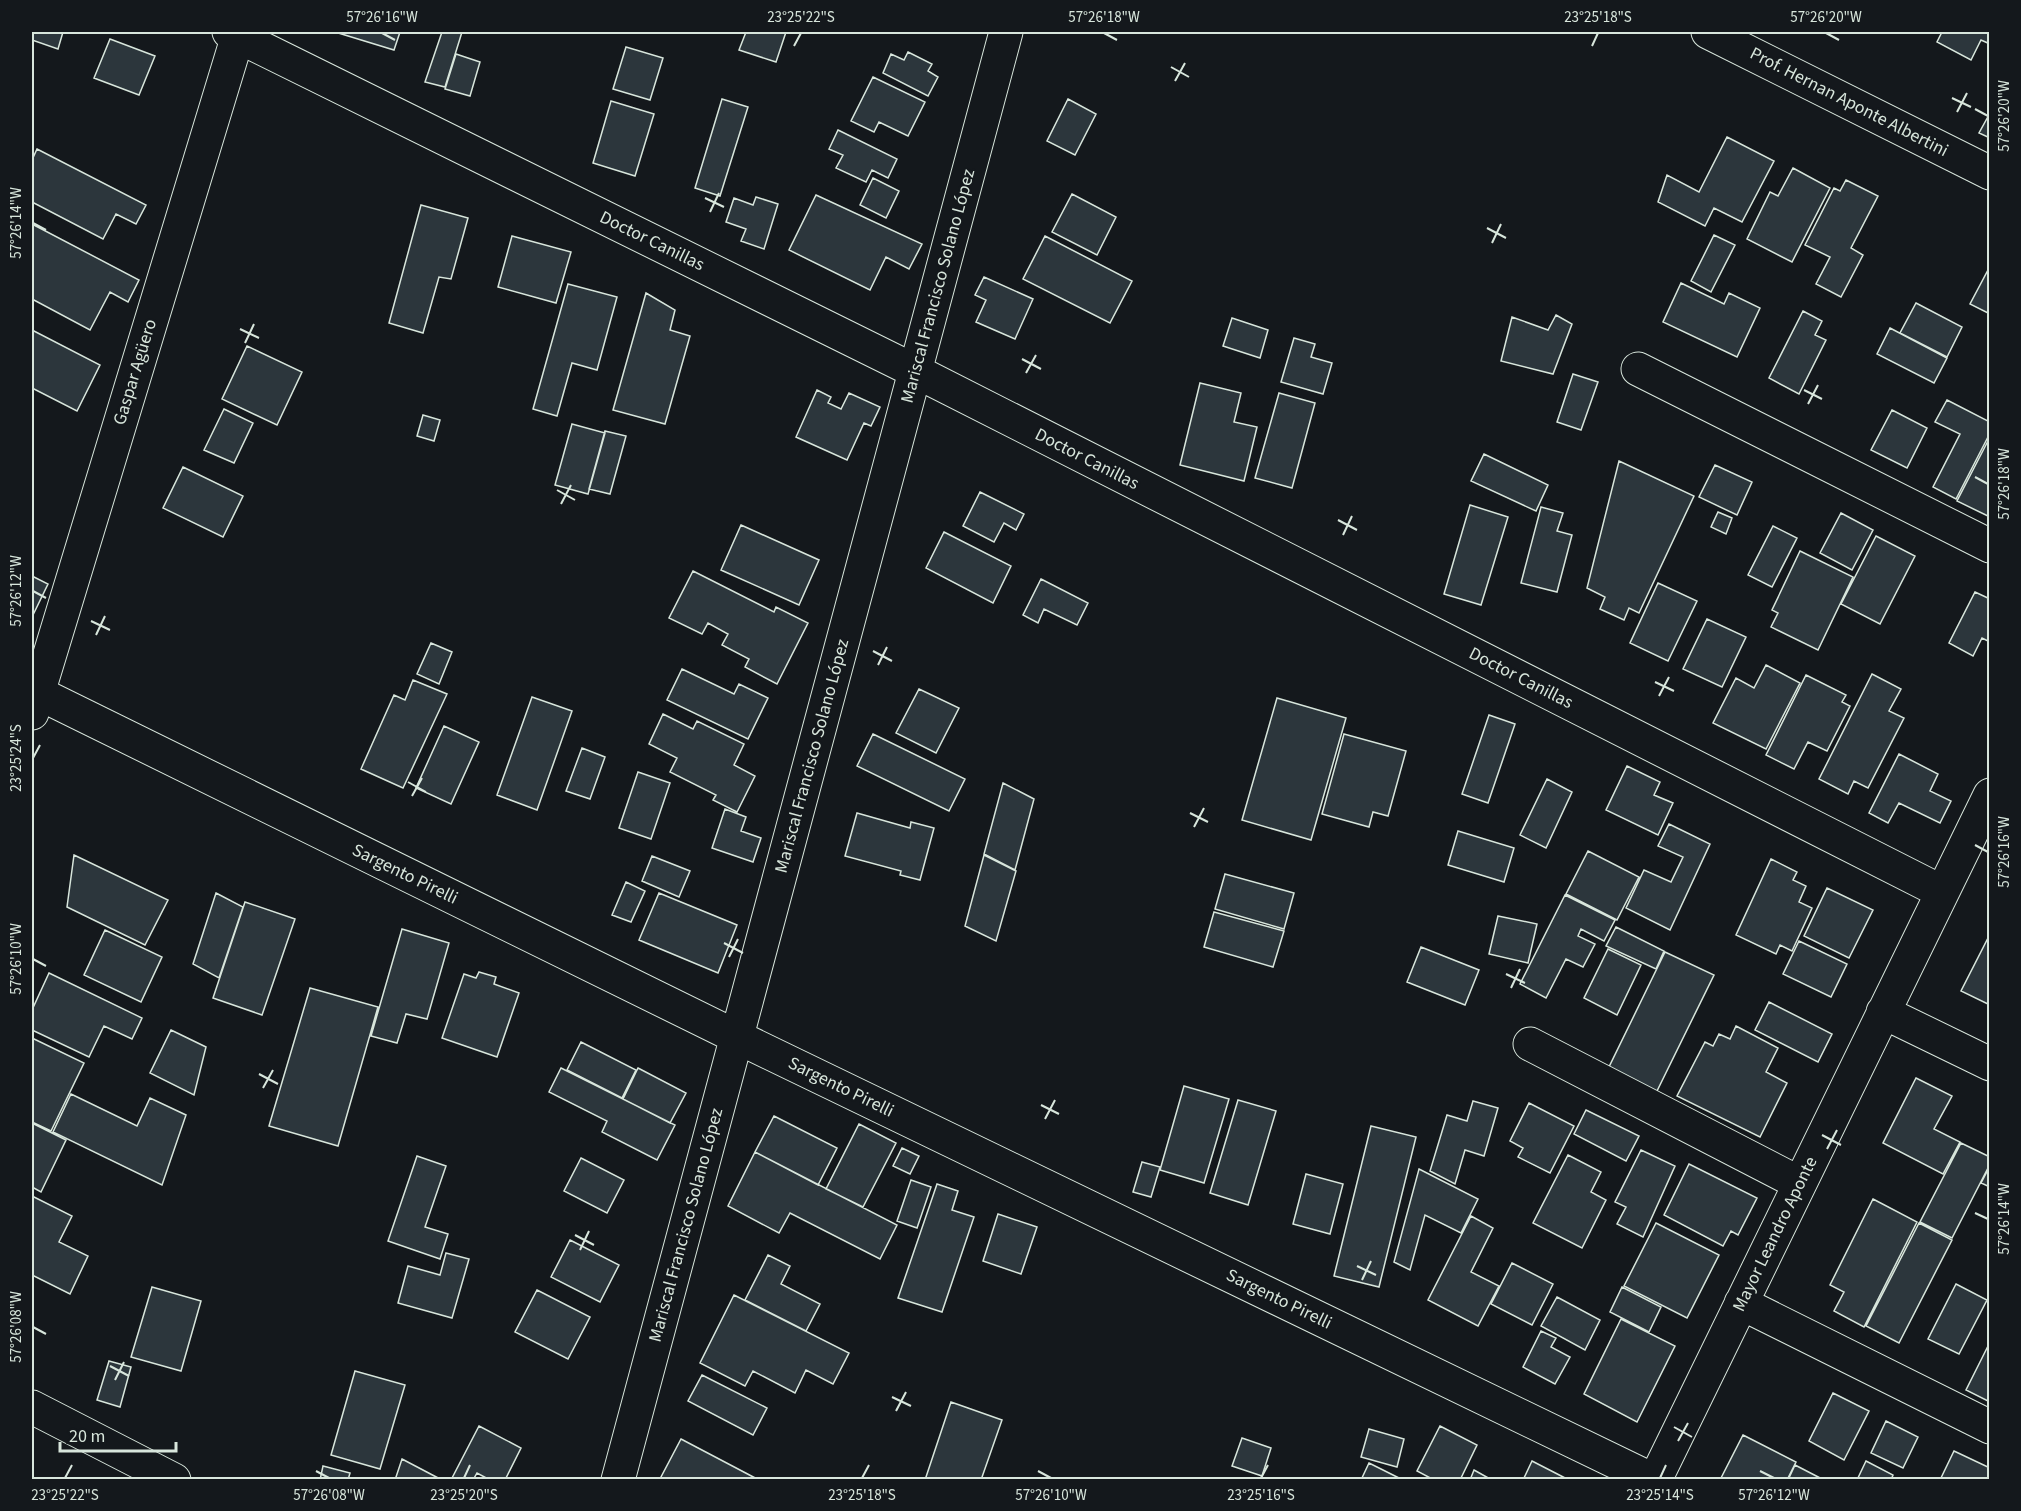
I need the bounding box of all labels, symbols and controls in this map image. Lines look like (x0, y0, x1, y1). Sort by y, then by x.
text: 57°26'16"W (346, 7, 418, 28)
text: 23°25'22"S (767, 7, 835, 28)
text: 57°26'18"W (1068, 7, 1140, 28)
text: 23°25'18"S (1564, 7, 1632, 28)
text: 57°26'20"W (1790, 7, 1862, 28)
street label: Prof. Hernan Aponte Albertini (1745, 41, 1953, 163)
text: 57°26'20"W (1994, 80, 2015, 152)
street label: Mariscal Francisco Solano López (895, 166, 981, 406)
text: 57°26'14"W (6, 187, 27, 259)
street label: Doctor Canillas (595, 205, 709, 277)
street label: Gaspar Agüero (107, 316, 163, 428)
street label: Doctor Canillas (1031, 422, 1143, 496)
text: 57°26'18"W (1994, 448, 2015, 520)
text: 57°26'12"W (6, 555, 27, 627)
street label: Mariscal Francisco Solano López (769, 636, 855, 876)
street label: Doctor Canillas (1465, 641, 1577, 715)
text: 23°25'24"S (6, 724, 27, 792)
text: 57°26'16"W (1994, 816, 2015, 888)
street label: Sargento Pirelli (348, 838, 462, 910)
text: 57°26'10"W (6, 923, 27, 995)
street label: Sargento Pirelli (784, 1051, 898, 1123)
street label: Mariscal Francisco Solano López (643, 1105, 729, 1345)
street label: Mayor Leandro Aponte (1727, 1152, 1823, 1316)
text: 57°26'14"W (1994, 1183, 2015, 1255)
street label: Sargento Pirelli (1222, 1263, 1336, 1335)
text: 57°26'08"W (6, 1291, 27, 1363)
scale bar (60, 1415, 176, 1453)
text: 20 m (69, 1424, 105, 1449)
text: 23°25'22"S (31, 1485, 99, 1506)
text: 57°26'08"W (293, 1485, 365, 1506)
text: 23°25'20"S (430, 1485, 498, 1506)
text: 23°25'18"S (828, 1485, 896, 1506)
text: 57°26'10"W (1015, 1485, 1087, 1506)
text: 23°25'16"S (1227, 1485, 1295, 1506)
text: 23°25'14"S (1626, 1485, 1694, 1506)
text: 57°26'12"W (1738, 1485, 1810, 1506)

